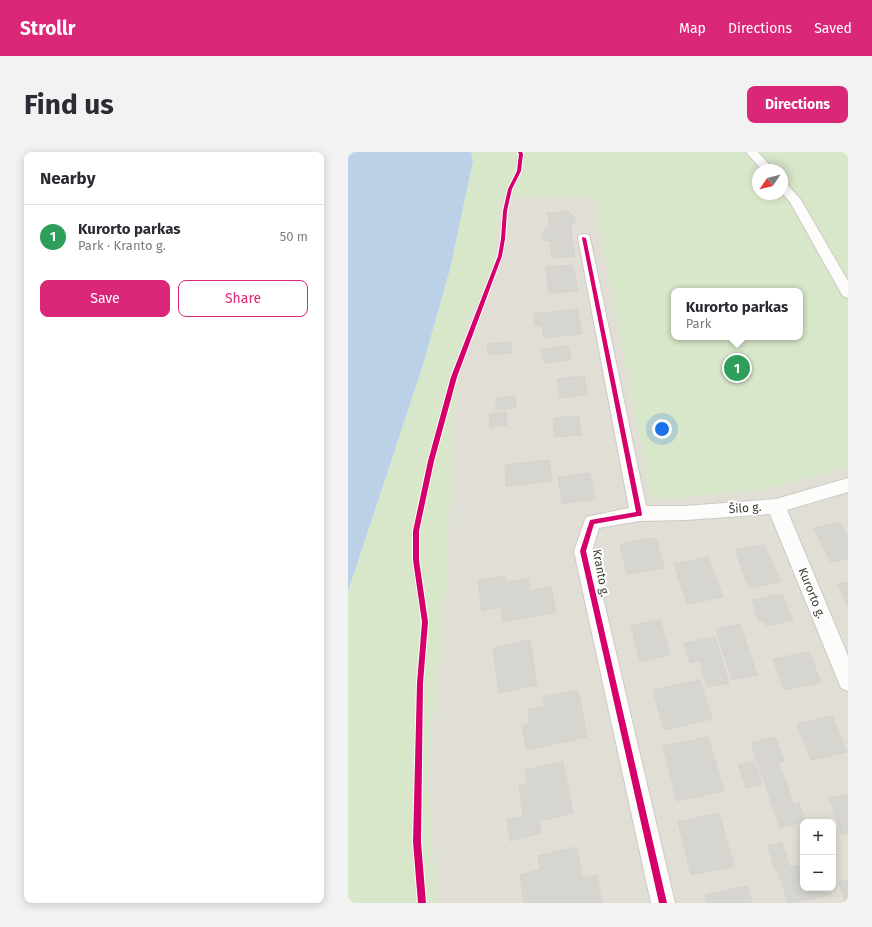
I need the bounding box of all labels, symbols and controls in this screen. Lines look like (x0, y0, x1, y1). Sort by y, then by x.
text: Strollr (20, 17, 75, 40)
text: Map (679, 20, 706, 37)
text: Directions (728, 20, 792, 37)
text: Saved (814, 20, 852, 37)
button: Directions (747, 86, 848, 123)
text: Find us (24, 88, 114, 121)
north arrow (752, 164, 788, 200)
text: Nearby (40, 168, 95, 189)
text: Kurorto parkas (78, 220, 180, 238)
text: 1 (50, 229, 56, 244)
text: 50 m (280, 229, 308, 244)
text: Park · Kranto g. (78, 238, 166, 253)
button: Save (40, 280, 170, 317)
button: Share (178, 280, 308, 317)
popup (671, 288, 803, 340)
text: Kurorto parkas (686, 298, 788, 316)
text: Park (686, 316, 711, 331)
pin: 1 (724, 353, 750, 383)
your location (652, 419, 672, 439)
street label: Šilo g. (728, 499, 762, 516)
street label: Kranto g. (590, 548, 612, 598)
street label: Kurorto g. (796, 566, 829, 620)
map controls (800, 819, 836, 891)
button: + (800, 819, 836, 855)
button: − (800, 855, 836, 891)

